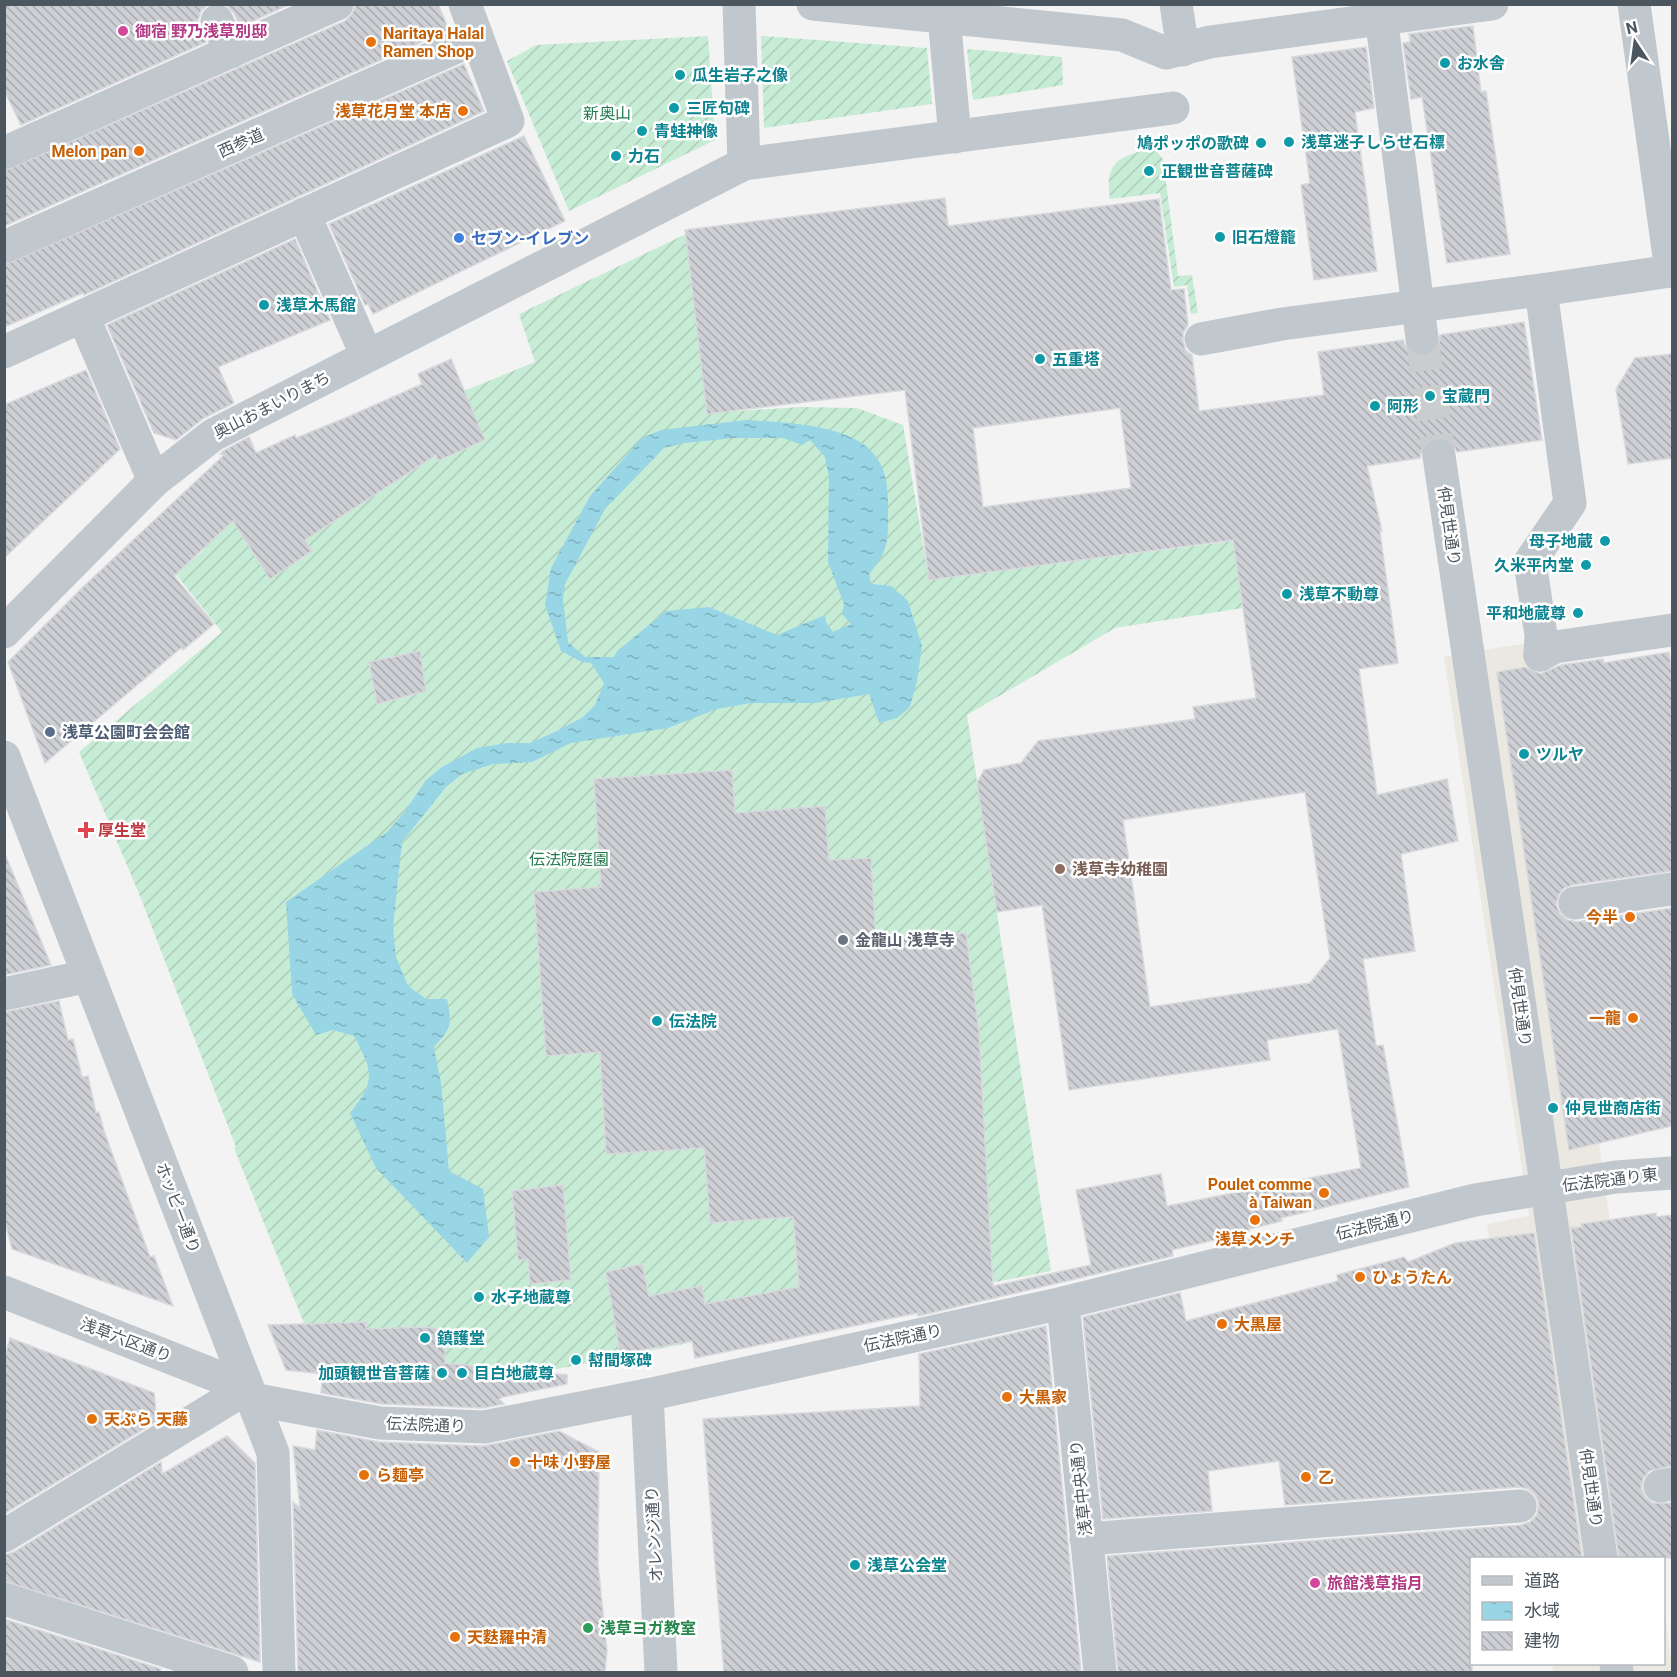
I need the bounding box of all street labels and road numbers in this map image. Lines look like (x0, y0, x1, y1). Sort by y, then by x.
street label: 西参道 (215, 125, 267, 161)
street label: 奥山おまいりまち (211, 367, 333, 443)
street label: 仲見世通り (1434, 485, 1464, 567)
street label: 仲見世通り (1505, 966, 1535, 1048)
street label: ホッピー通り (152, 1160, 204, 1256)
street label: 伝法院通り東 (1561, 1165, 1659, 1195)
street label: 伝法院通り (1334, 1206, 1416, 1244)
street label: 浅草六区通り (78, 1314, 174, 1366)
street label: 伝法院通り (862, 1320, 944, 1356)
street label: 伝法院通り (386, 1414, 466, 1436)
street label: 浅草中央通り (1067, 1439, 1095, 1537)
street label: 仲見世通り (1576, 1447, 1606, 1529)
street label: オレンジ通り (642, 1486, 666, 1582)

